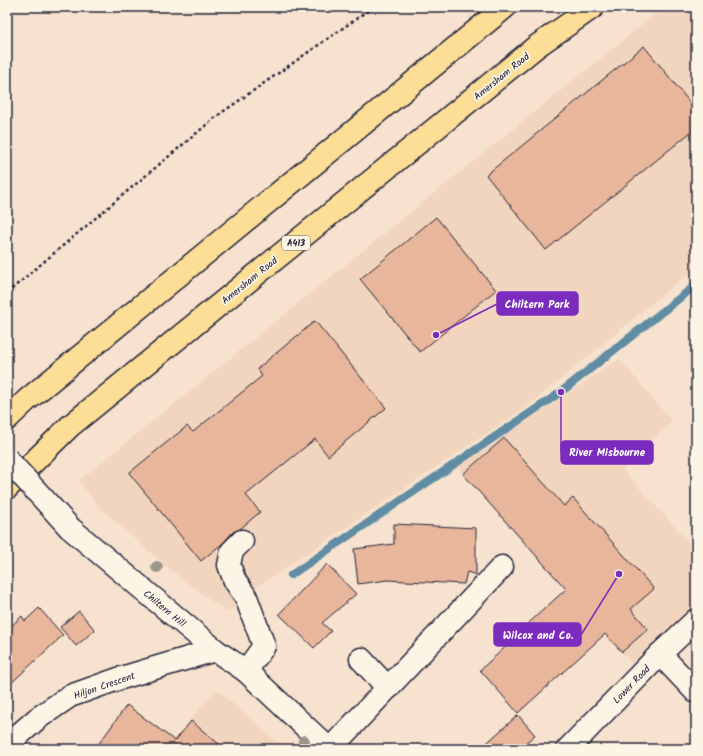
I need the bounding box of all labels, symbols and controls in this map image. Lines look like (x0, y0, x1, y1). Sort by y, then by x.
street label: Amersham Road (470, 48, 534, 104)
road number: A413 (282, 236, 310, 250)
street label: Amersham Road (218, 252, 282, 308)
callout: Chiltern Park (497, 292, 578, 315)
text: Chiltern Park (505, 296, 570, 314)
callout: River Misbourne (561, 441, 653, 464)
text: River Misbourne (569, 444, 646, 462)
street label: Chiltern Hill (140, 586, 190, 632)
callout: Wilcox and Co. (494, 623, 581, 646)
text: Wilcox and Co. (503, 627, 574, 645)
street label: Lower Road (609, 661, 655, 708)
street label: Hiljon Crescent (71, 668, 137, 704)

